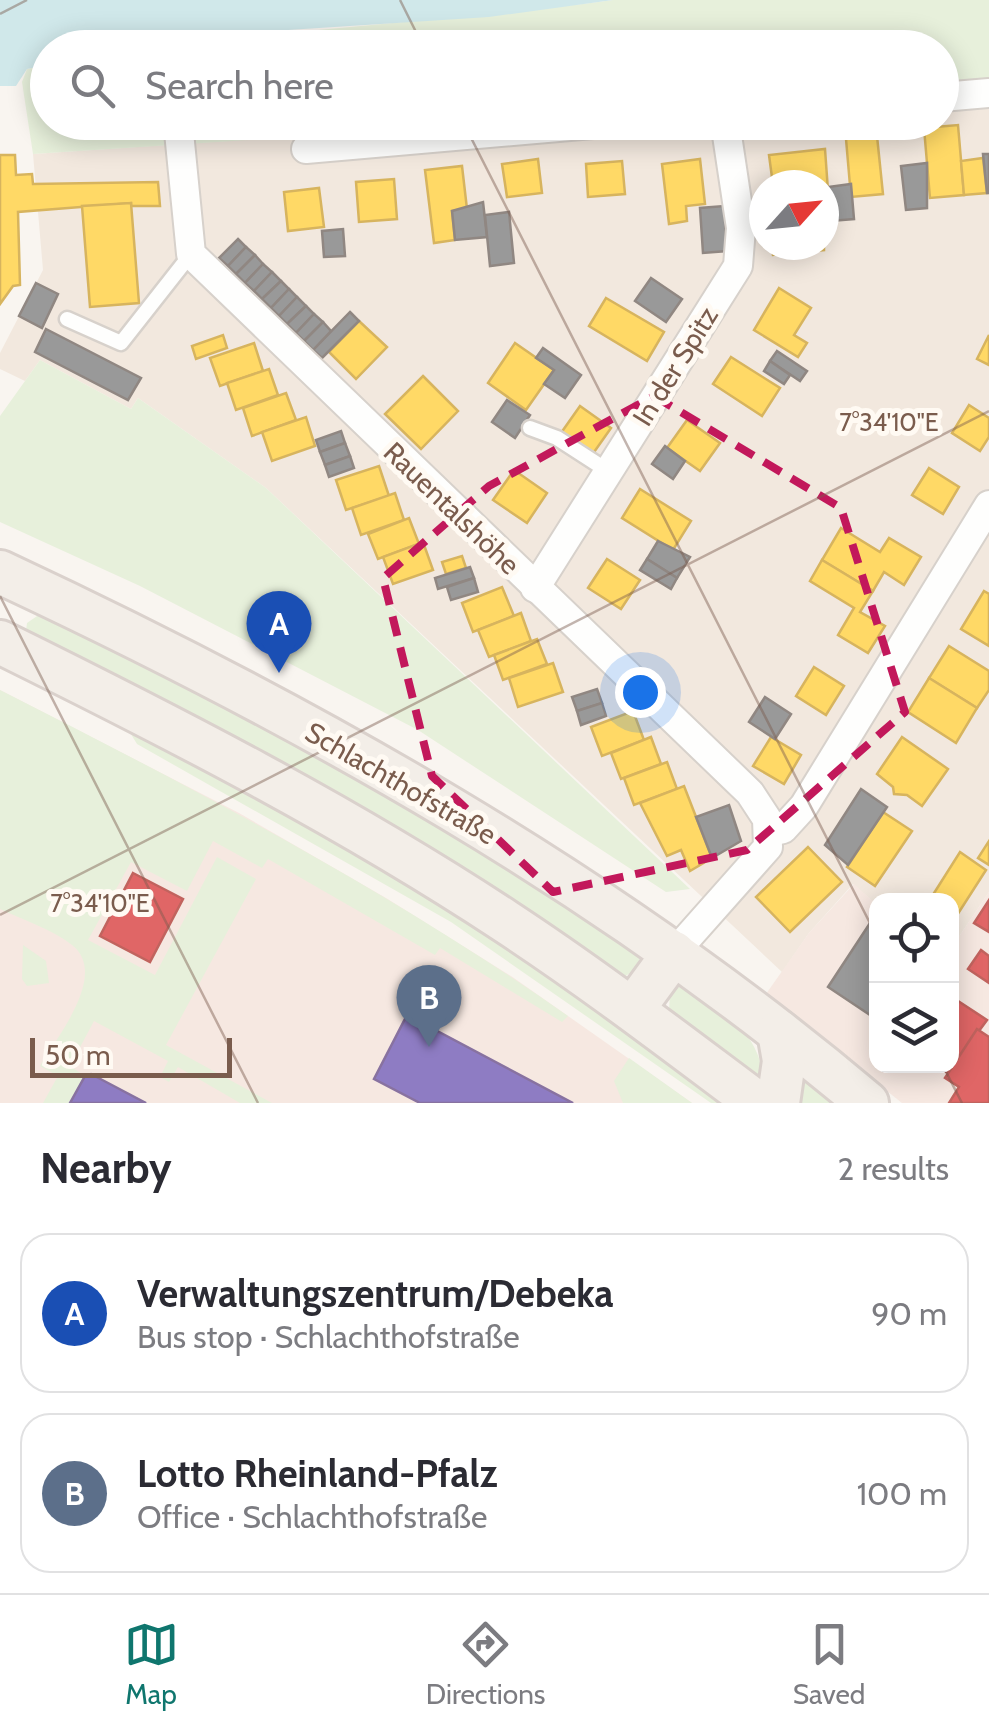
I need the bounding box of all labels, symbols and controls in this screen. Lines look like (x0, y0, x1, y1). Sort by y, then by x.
search box (30, 30, 959, 140)
icon: search (65, 58, 120, 113)
text: Search here (145, 62, 334, 109)
north arrow (749, 170, 839, 260)
street label: In der Spitz (625, 300, 725, 432)
text: 7°34'10"E (839, 407, 939, 437)
street label: Rauentalshöhe (377, 435, 527, 581)
pin: A (246, 590, 312, 673)
your location (615, 667, 666, 718)
street label: Schlachthofstraße (300, 715, 502, 851)
text: 7°34'10"E (50, 888, 150, 918)
map controls (869, 893, 959, 1073)
button: locate (869, 893, 959, 983)
pin: B (396, 964, 462, 1047)
button: layers (869, 983, 959, 1073)
scale bar (30, 1033, 232, 1078)
text: 50 m (45, 1038, 111, 1072)
text: Nearby (40, 1142, 172, 1194)
text: 2 results (838, 1149, 949, 1188)
text: Verwaltungszentrum/Debeka (137, 1270, 613, 1317)
text: A (64, 1294, 85, 1333)
text: 90 m (871, 1294, 947, 1333)
text: Bus stop · Schlachthofstraße (137, 1317, 520, 1356)
text: Lotto Rheinland-Pfalz (137, 1450, 497, 1497)
text: B (64, 1474, 85, 1513)
text: 100 m (857, 1474, 947, 1513)
text: Office · Schlachthofstraße (137, 1497, 487, 1536)
tab: Map (124, 1617, 179, 1711)
tab: Directions (426, 1617, 545, 1711)
tab: Saved (793, 1617, 865, 1711)

